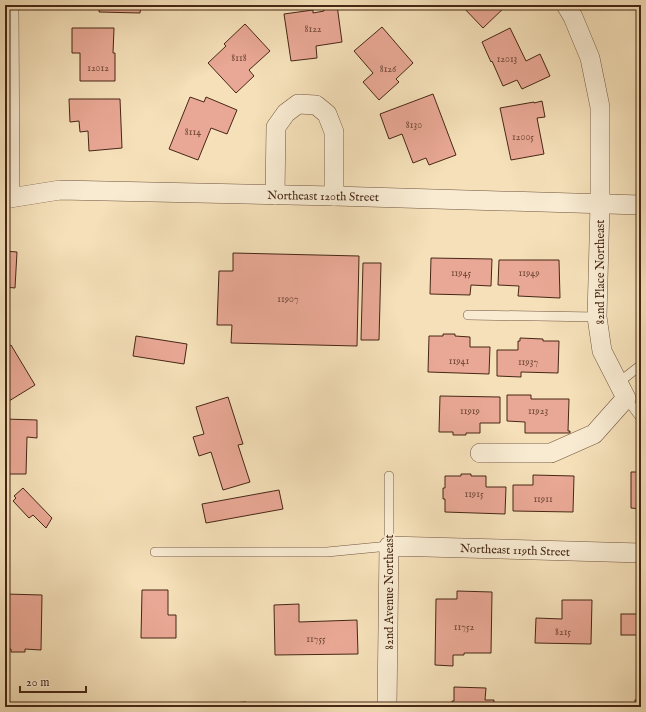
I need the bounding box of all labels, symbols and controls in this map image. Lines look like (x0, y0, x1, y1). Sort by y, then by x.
house number: 8122 (304, 23, 322, 36)
house number: 8118 (231, 52, 247, 65)
house number: 12013 (497, 53, 518, 66)
house number: 12012 (87, 62, 109, 75)
house number: 8126 (380, 63, 397, 76)
house number: 8130 (406, 119, 422, 132)
house number: 8114 (185, 126, 201, 139)
house number: 12005 (512, 131, 534, 144)
street label: Northeast 120th Street (267, 188, 379, 205)
street label: 82nd Place Northeast (593, 220, 608, 324)
house number: 11945 (451, 267, 471, 280)
house number: 11949 (518, 267, 540, 280)
house number: 11907 (277, 293, 299, 306)
house number: 11941 (449, 355, 469, 368)
house number: 11937 (518, 356, 538, 369)
house number: 11919 (460, 405, 480, 418)
house number: 11923 (528, 405, 548, 418)
house number: 11915 (464, 488, 484, 501)
house number: 11911 (533, 493, 553, 506)
street label: 82nd Avenue Northeast (382, 534, 397, 650)
street label: Northeast 119th Street (460, 541, 570, 560)
house number: 11752 (454, 621, 475, 634)
house number: 8215 (555, 626, 571, 639)
house number: 11755 (306, 633, 326, 646)
scale bar (20, 668, 86, 694)
text: 20 m (26, 675, 49, 690)

